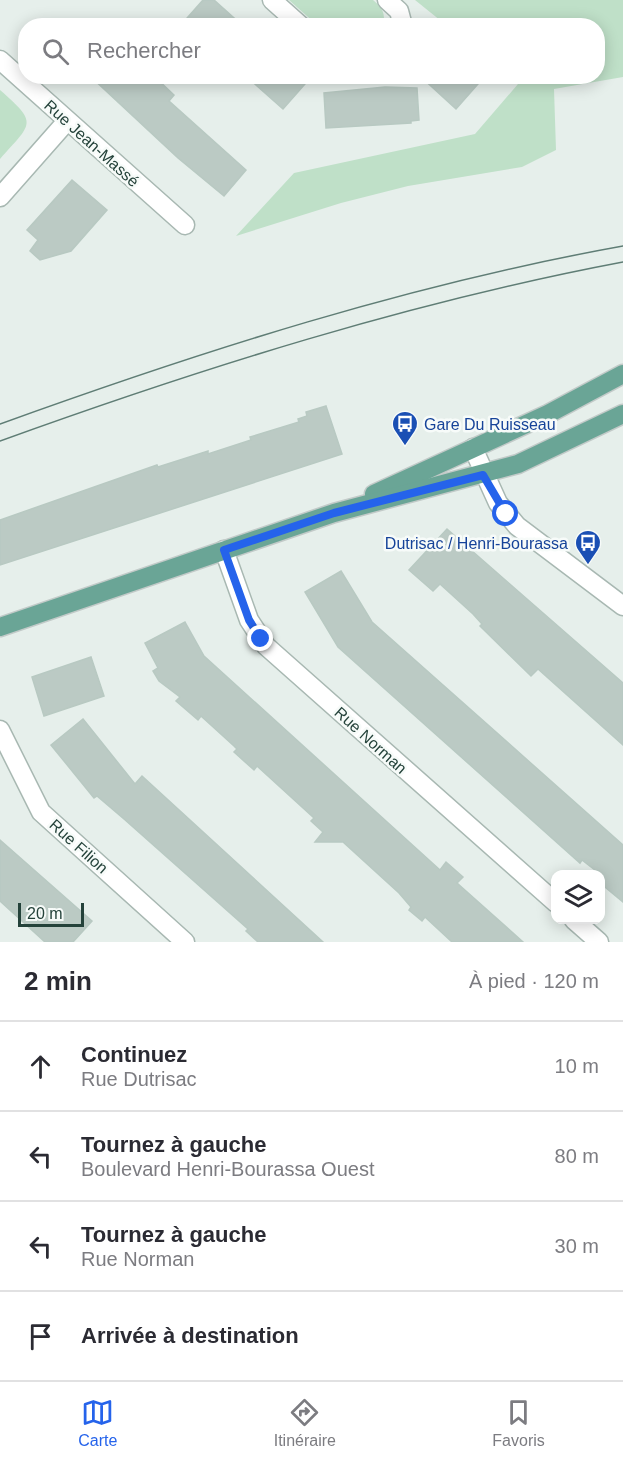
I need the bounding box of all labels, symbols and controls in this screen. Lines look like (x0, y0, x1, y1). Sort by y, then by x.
search box (18, 18, 605, 84)
icon: search (39, 35, 72, 68)
text: Rechercher (87, 38, 201, 63)
street label: Rue Jean-Massé (41, 97, 142, 190)
bus stop icon: Gare Du Ruisseau (390, 409, 420, 447)
place label: Gare Du Ruisseau (424, 416, 556, 433)
route start (492, 500, 518, 526)
bus stop icon: Dutrisac / Henri-Bourassa (573, 528, 603, 566)
place label: Dutrisac / Henri-Bourassa (385, 535, 568, 552)
route end (247, 625, 273, 651)
street label: Rue Norman (331, 704, 410, 777)
street label: Rue Filion (46, 816, 111, 877)
map controls (551, 870, 605, 924)
button: layers (551, 870, 605, 924)
scale bar (18, 900, 84, 928)
text: 20 m (27, 905, 63, 922)
text: 2 min (24, 966, 92, 996)
text: À pied · 120 m (469, 970, 599, 992)
text: Continuez (81, 1042, 187, 1067)
icon: ahead (24, 1050, 57, 1083)
text: 10 m (555, 1055, 599, 1077)
text: Rue Dutrisac (81, 1068, 197, 1090)
text: Tournez à gauche (81, 1132, 266, 1157)
icon: left (24, 1140, 57, 1173)
text: 80 m (555, 1145, 599, 1167)
text: Boulevard Henri-Bourassa Ouest (81, 1158, 374, 1180)
text: Tournez à gauche (81, 1222, 266, 1247)
icon: left (24, 1230, 57, 1263)
text: 30 m (555, 1235, 599, 1257)
text: Rue Norman (81, 1248, 194, 1270)
icon: arrive (24, 1320, 57, 1353)
text: Arrivée à destination (81, 1323, 299, 1348)
tab: Carte (78, 1396, 117, 1450)
tab: Itinéraire (274, 1396, 336, 1450)
tab: Favoris (492, 1396, 545, 1450)

